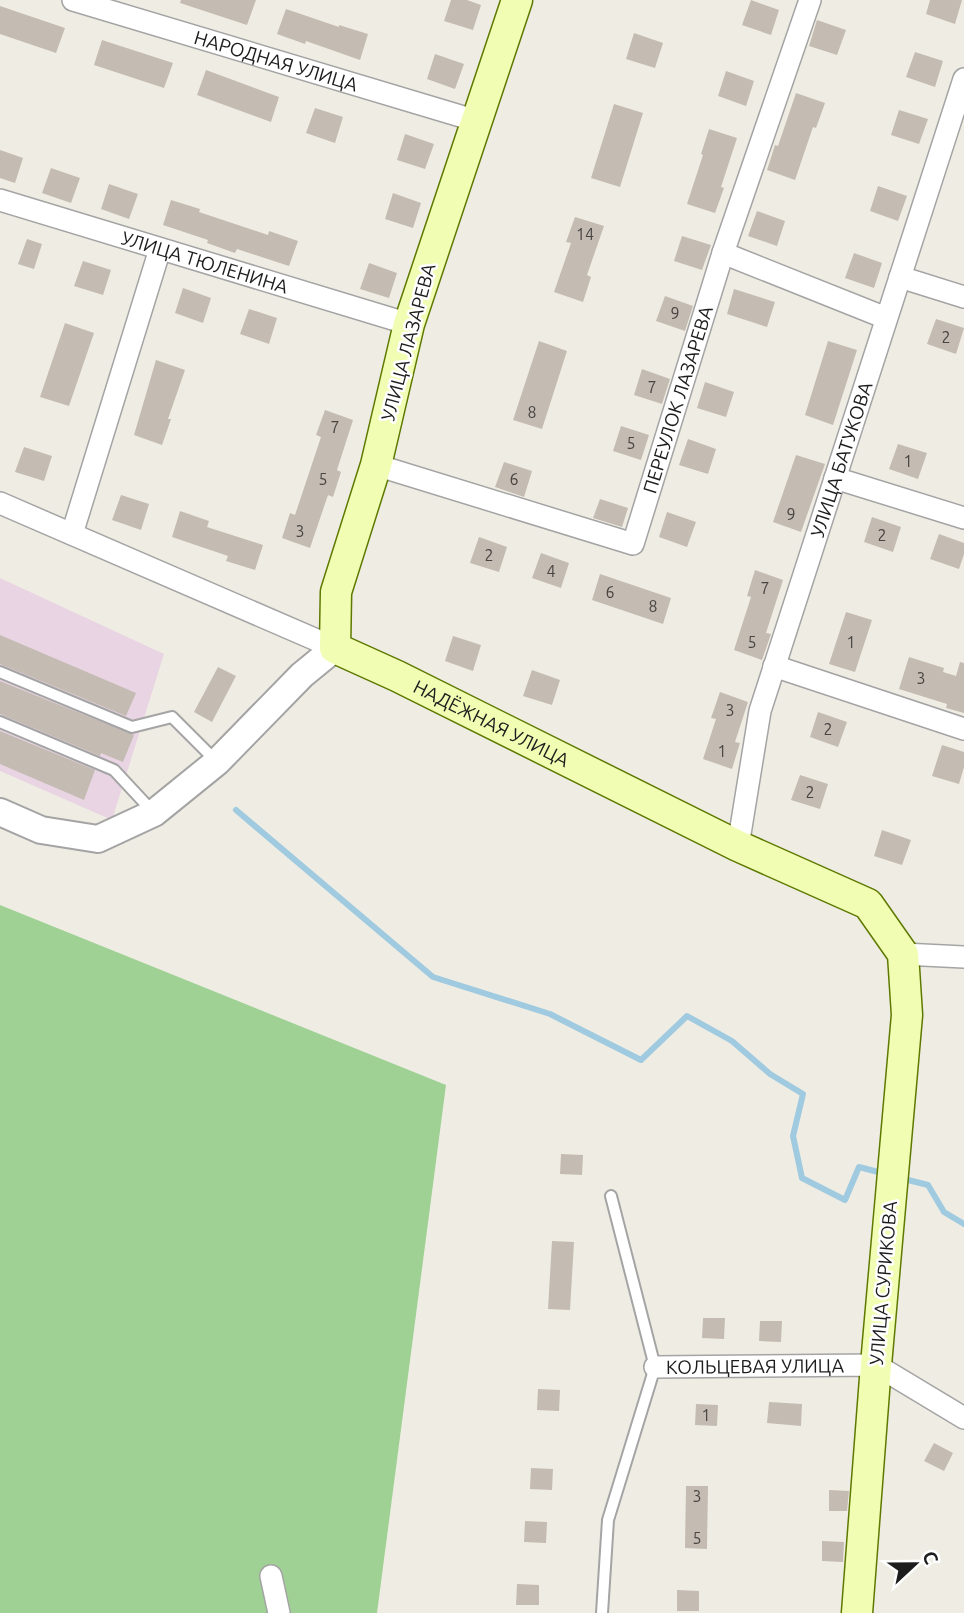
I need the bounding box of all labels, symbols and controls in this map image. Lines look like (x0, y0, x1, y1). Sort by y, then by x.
street label: НАРОДНАЯ УЛИЦА (192, 26, 361, 96)
house number: 14 (576, 225, 594, 243)
street label: УЛИЦА ТЮЛЕНИНА (119, 226, 291, 298)
street label: УЛИЦА ЛАЗАРЕВА (376, 260, 440, 423)
street label: ПЕРЕУЛОК ЛАЗАРЕВА (638, 303, 717, 496)
house number: 9 (670, 304, 680, 322)
house number: 2 (941, 328, 951, 346)
house number: 7 (647, 378, 657, 396)
street label: УЛИЦА БАТУКОВА (806, 378, 877, 540)
house number: 8 (527, 403, 537, 421)
house number: 7 (330, 418, 340, 436)
house number: 5 (626, 434, 636, 452)
house number: 1 (903, 452, 913, 470)
house number: 5 (318, 470, 328, 488)
house number: 6 (509, 470, 519, 488)
house number: 9 (786, 505, 796, 523)
house number: 3 (295, 522, 305, 540)
house number: 2 (877, 526, 887, 544)
house number: 2 (484, 546, 494, 564)
house number: 4 (546, 562, 556, 580)
house number: 7 (760, 579, 770, 597)
house number: 6 (605, 583, 615, 601)
house number: 8 (648, 597, 658, 615)
house number: 5 (747, 633, 757, 651)
house number: 1 (846, 633, 856, 651)
house number: 3 (916, 669, 926, 687)
street label: НАДЁЖНАЯ УЛИЦА (410, 675, 573, 771)
house number: 3 (725, 701, 735, 719)
house number: 2 (823, 720, 833, 738)
house number: 1 (717, 742, 727, 760)
house number: 2 (805, 783, 815, 801)
street label: УЛИЦА СУРИКОВА (865, 1199, 901, 1366)
street label: КОЛЬЦЕВАЯ УЛИЦА (666, 1354, 845, 1378)
house number: 1 (701, 1406, 711, 1424)
house number: 3 (692, 1487, 702, 1505)
house number: 5 (692, 1529, 702, 1547)
north arrow (880, 1529, 950, 1599)
text: С (918, 1548, 943, 1567)

